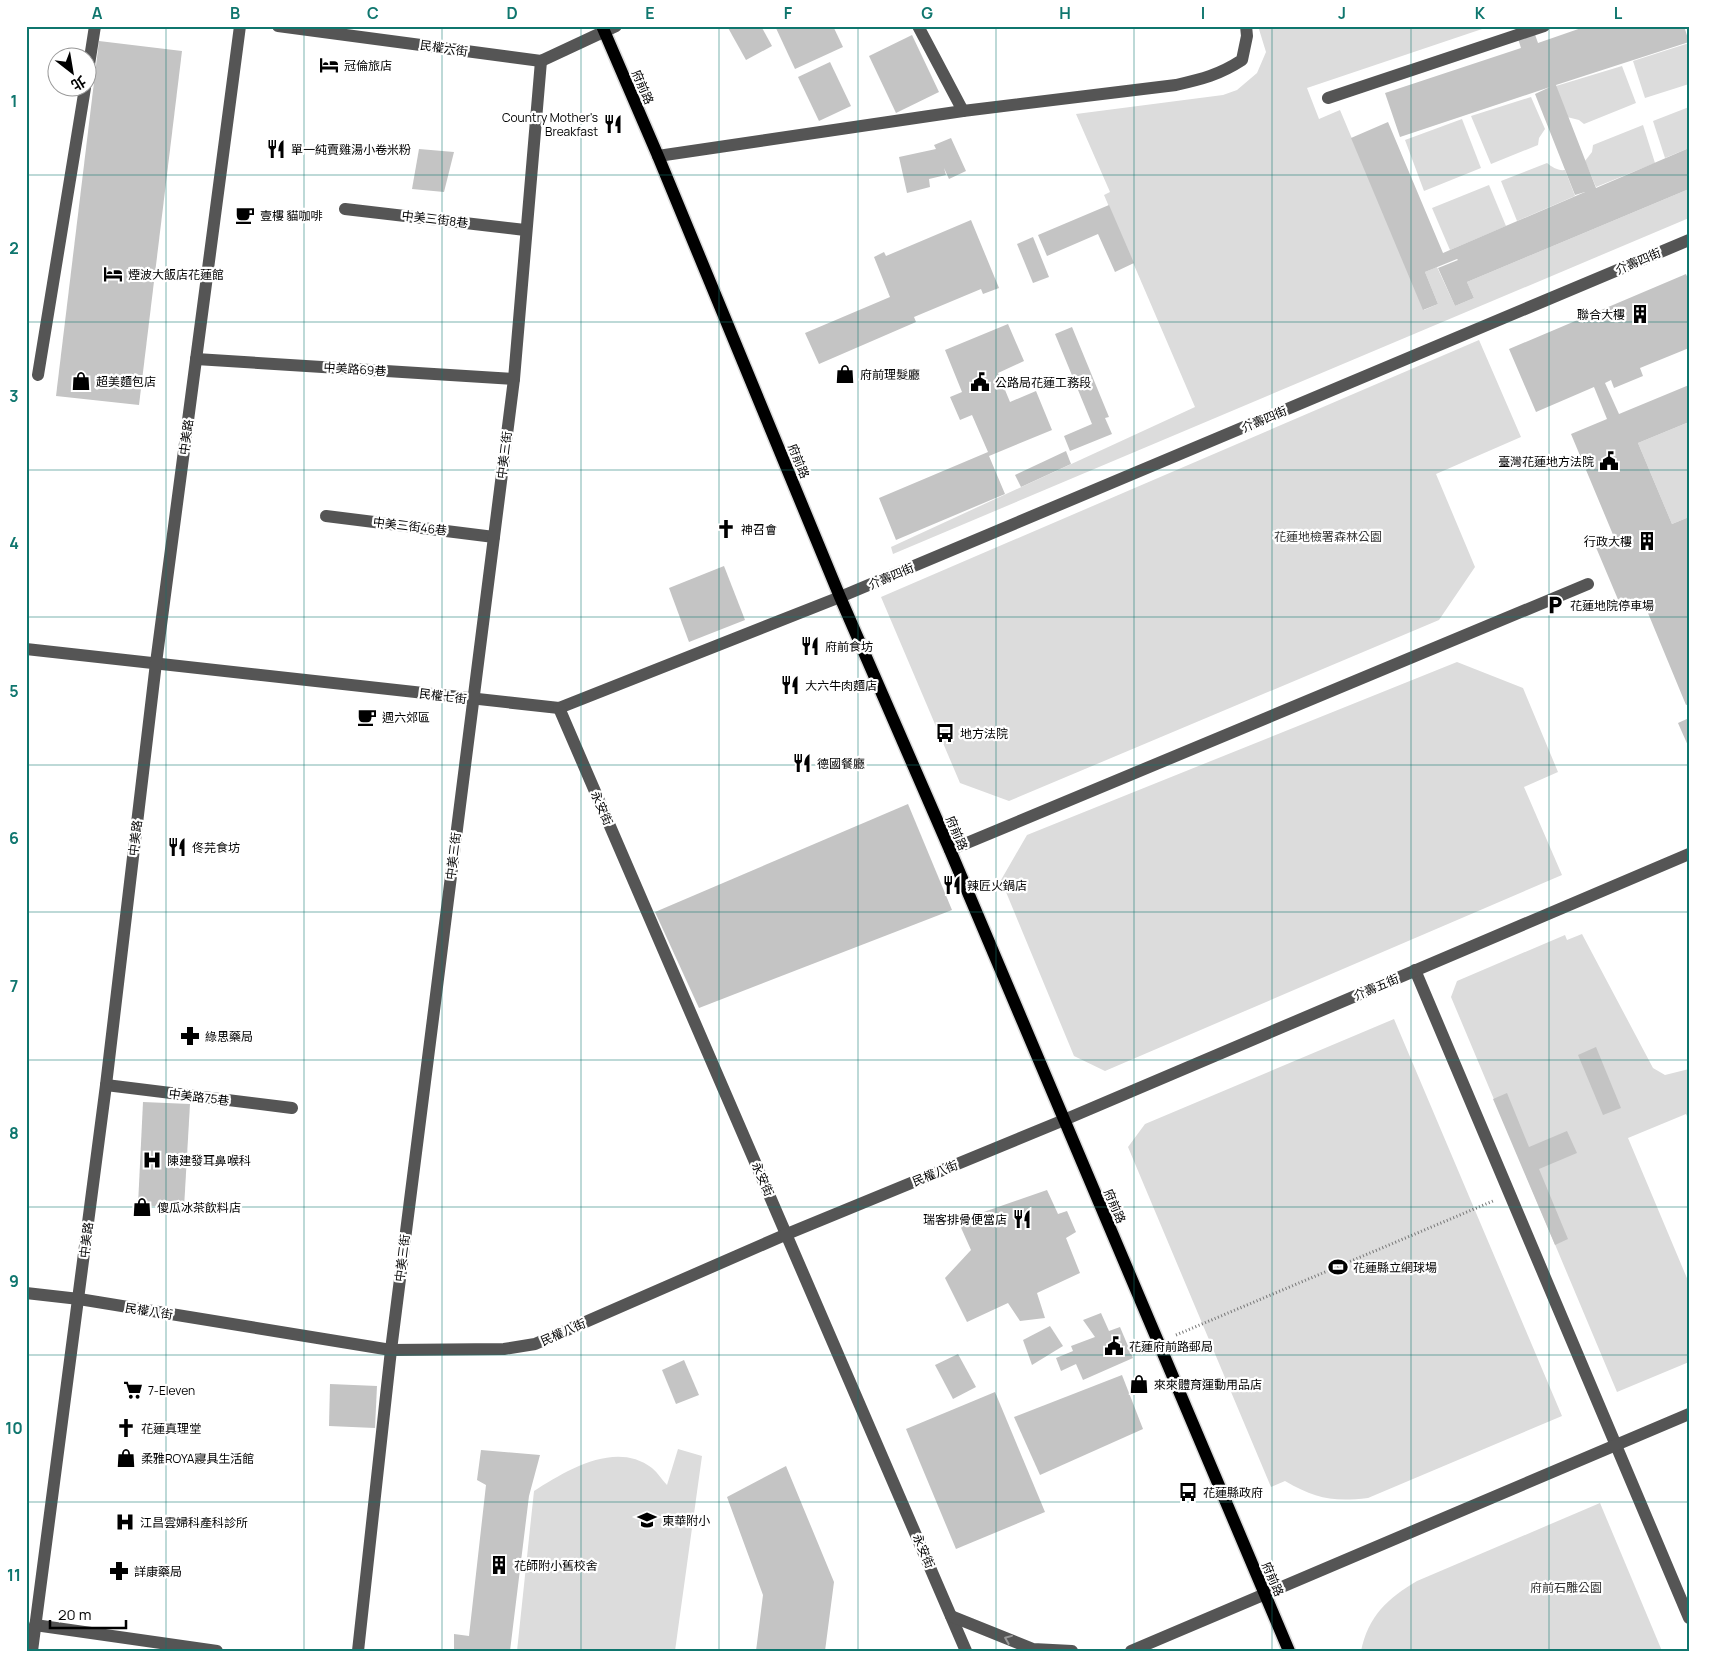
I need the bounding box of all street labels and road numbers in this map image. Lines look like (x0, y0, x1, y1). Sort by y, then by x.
street label: 民權六街 (419, 36, 469, 60)
street label: 府前路 (628, 67, 658, 107)
street label: 中美三街8巷 (401, 206, 469, 232)
street label: 介壽四街 (1613, 244, 1663, 278)
street label: 中美路69巷 (323, 358, 387, 380)
street label: 介壽四街 (1239, 402, 1289, 436)
street label: 中美路 (175, 418, 197, 456)
street label: 中美三街 (493, 430, 515, 480)
street label: 府前路 (784, 441, 814, 481)
street label: 中美三街46巷 (372, 513, 448, 539)
street label: 介壽四街 (866, 559, 916, 593)
street label: 民權七街 (418, 685, 468, 707)
street label: 永安街 (587, 788, 617, 828)
street label: 府前路 (942, 813, 972, 853)
street label: 中美路 (124, 819, 146, 857)
street label: 中美三街 (442, 831, 464, 881)
street label: 介壽五街 (1351, 970, 1401, 1004)
street label: 中美路75巷 (168, 1085, 230, 1109)
street label: 民權八街 (910, 1156, 960, 1190)
street label: 永安街 (748, 1159, 778, 1199)
street label: 府前路 (1100, 1186, 1130, 1226)
street label: 中美路 (75, 1221, 97, 1259)
street label: 中美三街 (391, 1233, 413, 1283)
street label: 民權八街 (124, 1299, 174, 1323)
street label: 民權八街 (538, 1314, 588, 1350)
street label: 永安街 (909, 1531, 939, 1571)
street label: 府前路 (1258, 1559, 1288, 1599)

